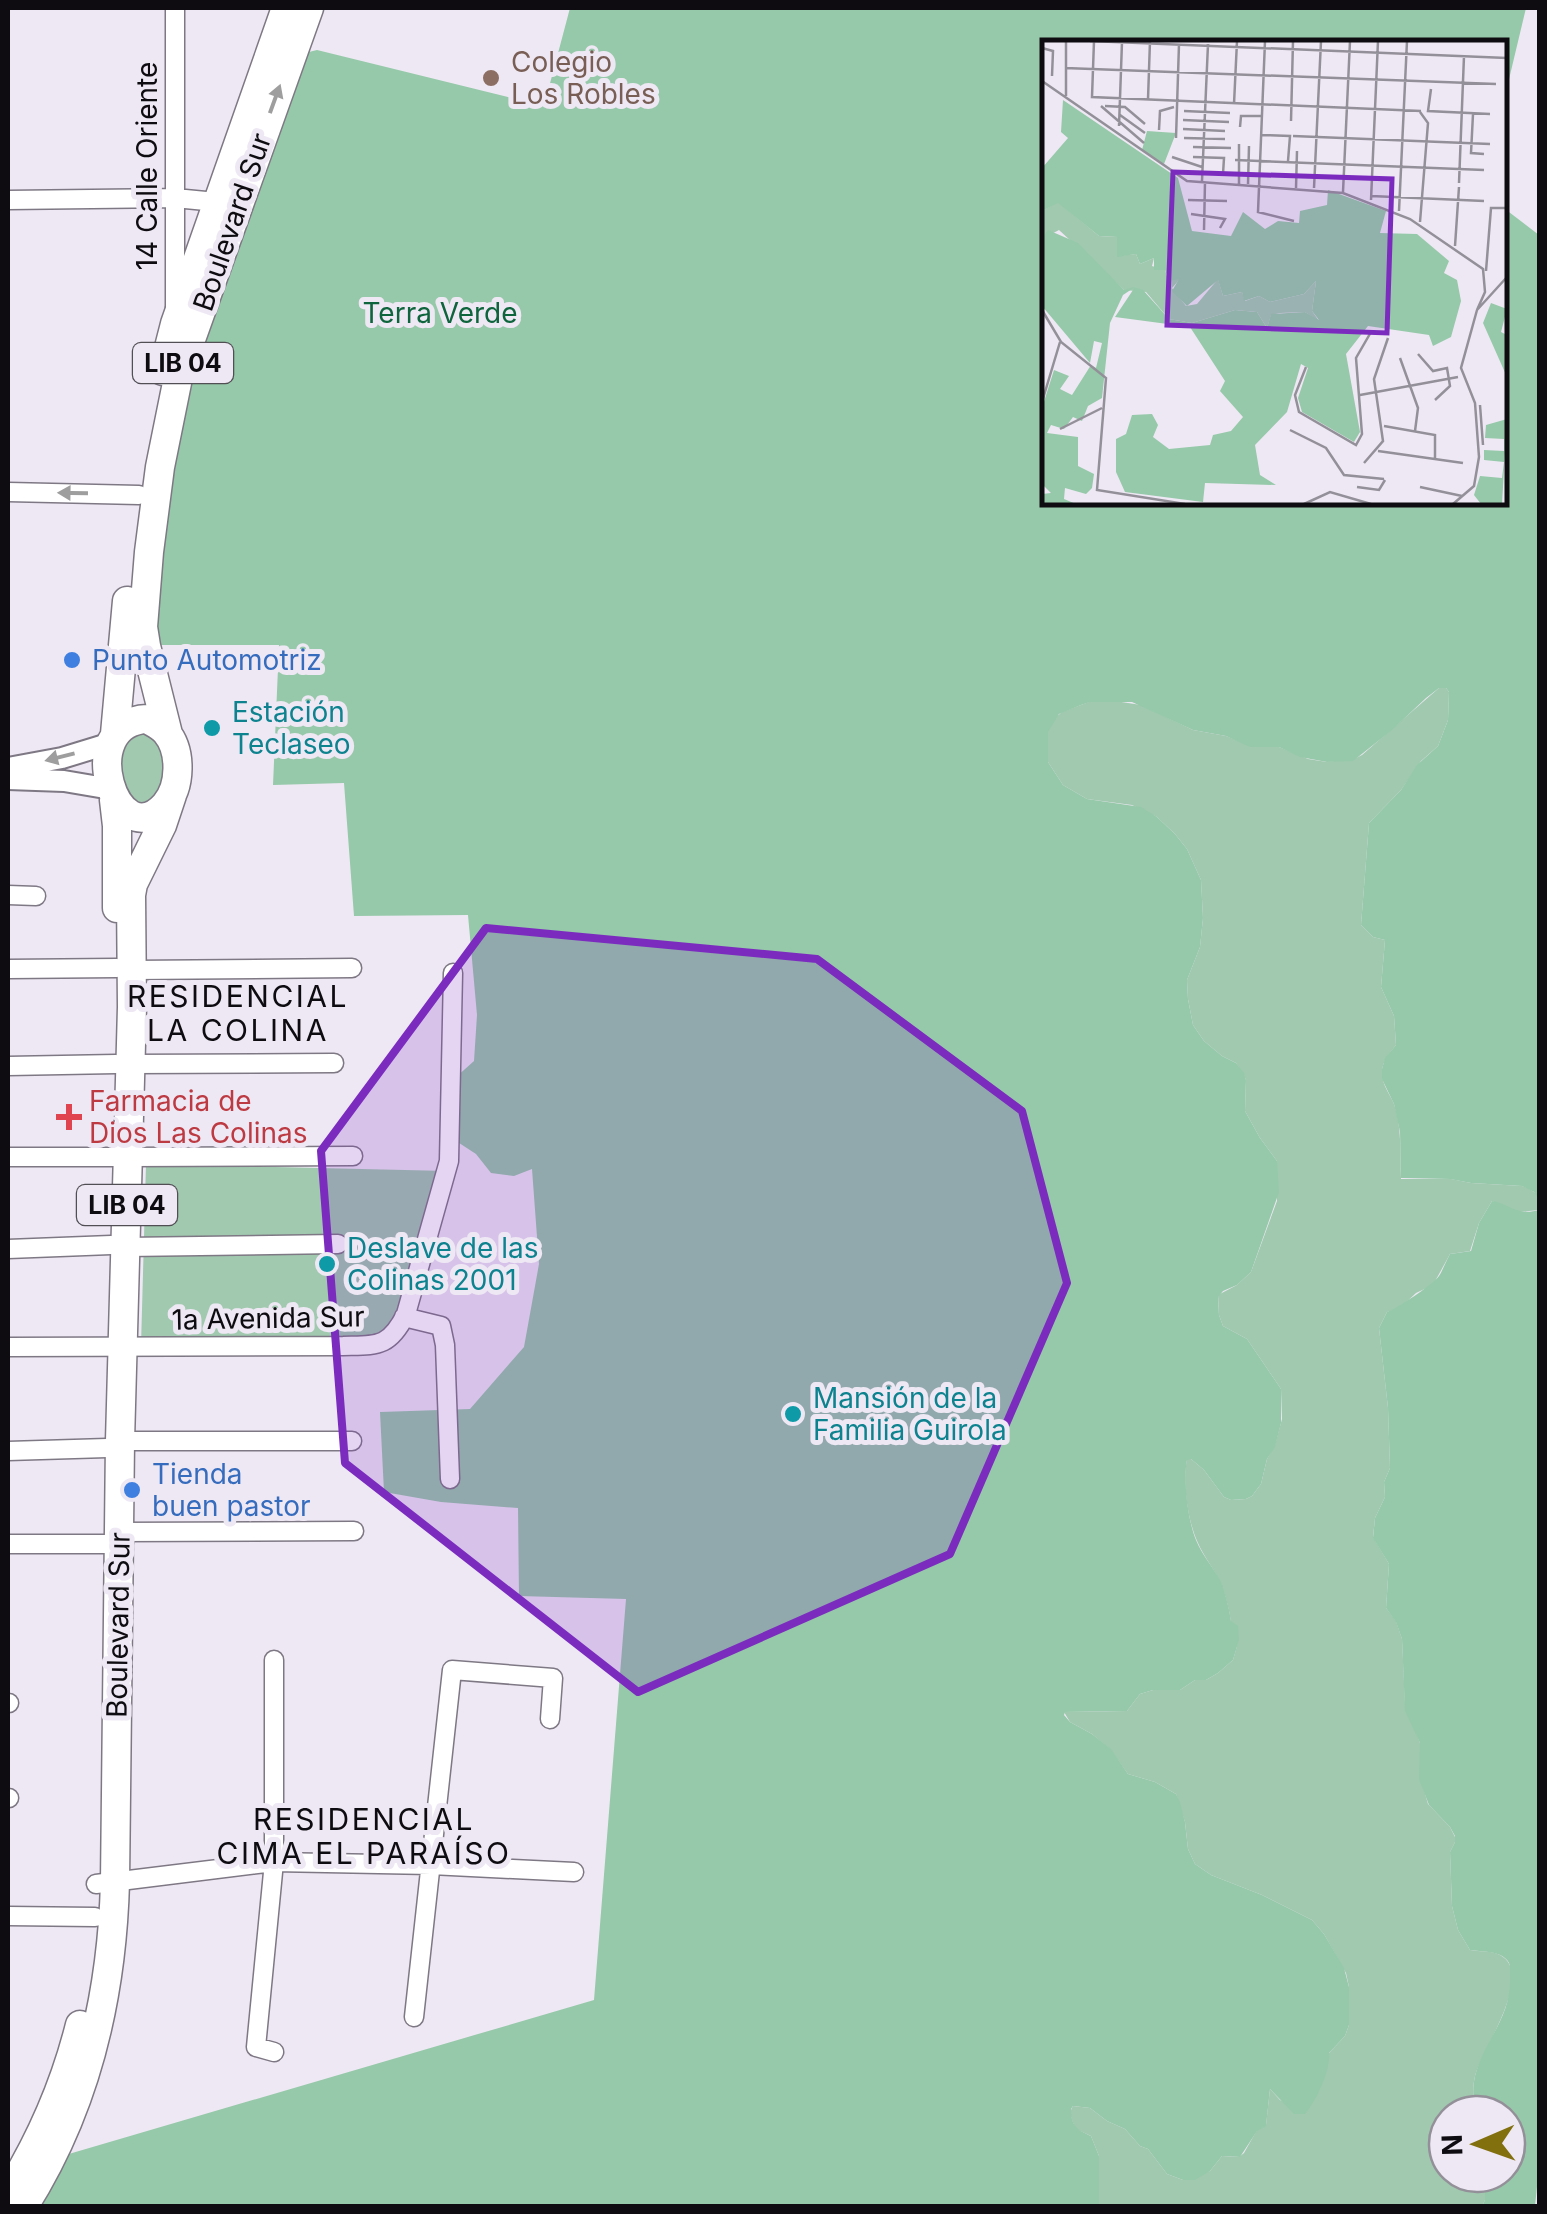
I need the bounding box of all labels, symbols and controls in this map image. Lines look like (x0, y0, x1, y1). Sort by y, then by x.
inset map (1042, 40, 1507, 505)
place label: Colegio Los Robles (511, 45, 656, 111)
street label: 14 Calle Oriente (130, 62, 164, 270)
marker: Colegio Los Robles (480, 67, 502, 89)
one-way arrow (268, 84, 283, 114)
street label: Boulevard Sur (186, 129, 278, 315)
park label: Terra Verde (362, 296, 518, 330)
road number: LIB 04 (133, 343, 233, 383)
one-way arrow (57, 485, 89, 501)
place label: Punto Automotriz (92, 643, 322, 677)
marker: Punto Automotriz (61, 649, 83, 671)
place label: Estación Teclaseo (232, 695, 351, 761)
marker: Estación Teclaseo (201, 717, 223, 739)
one-way arrow (44, 750, 75, 766)
district label: RESIDENCIAL LA COLINA (127, 978, 349, 1048)
place label: Farmacia de Dios Las Colinas (89, 1084, 308, 1150)
marker: Farmacia de Dios Las Colinas (58, 1106, 80, 1128)
road number: LIB 04 (77, 1185, 177, 1225)
place label: Deslave de las Colinas 2001 (347, 1231, 538, 1297)
marker: Deslave de las Colinas 2001 (316, 1253, 338, 1275)
street label: 1a Avenida Sur (171, 1299, 365, 1337)
place label: Mansión de la Familia Guirola (813, 1381, 1007, 1447)
marker: Mansión de la Familia Guirola (782, 1403, 804, 1425)
place label: Tienda buen pastor (152, 1457, 311, 1523)
marker: Tienda buen pastor (121, 1479, 143, 1501)
street label: Boulevard Sur (99, 1532, 137, 1718)
district label: RESIDENCIAL CIMA EL PARAÍSO (216, 1801, 512, 1871)
north arrow (1427, 2094, 1527, 2194)
text: N (1435, 2134, 1469, 2156)

